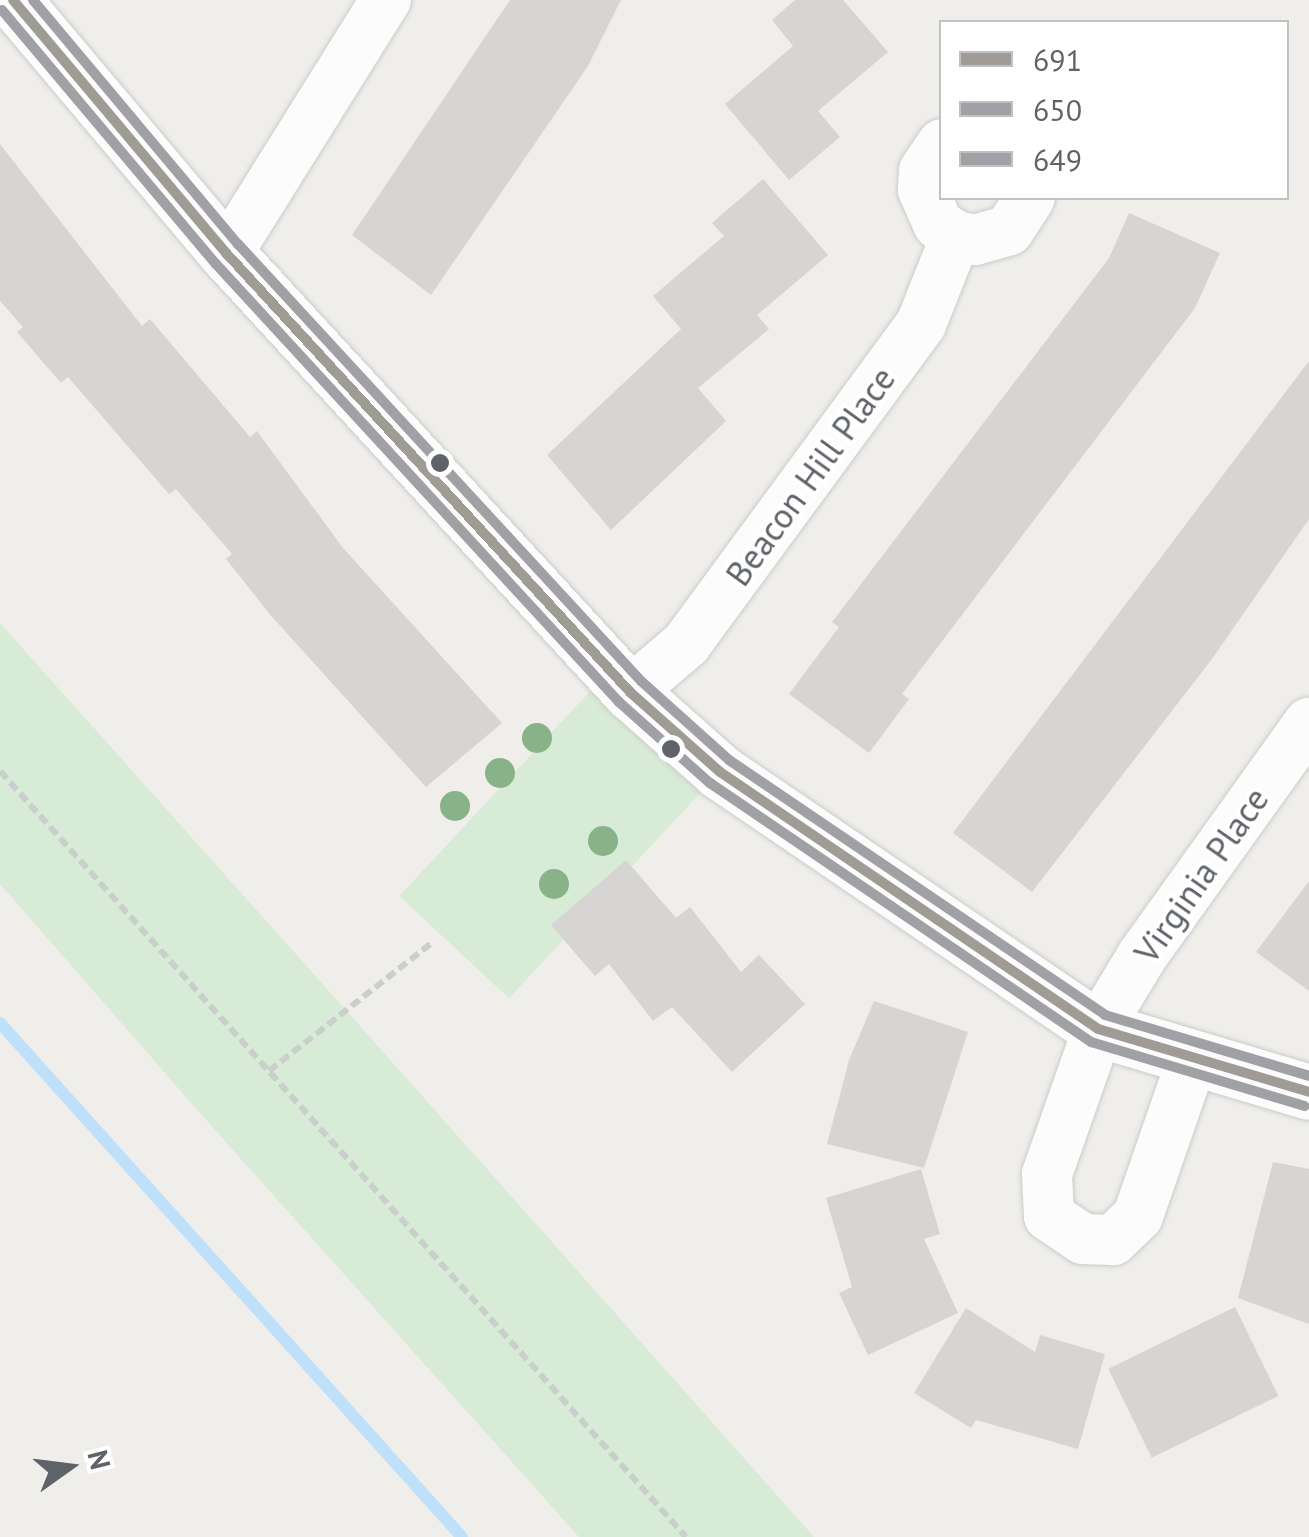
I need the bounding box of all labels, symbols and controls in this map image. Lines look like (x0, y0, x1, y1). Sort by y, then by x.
legend (939, 20, 1289, 200)
text: 691 (1033, 40, 1082, 79)
text: 650 (1033, 90, 1082, 129)
text: 649 (1033, 140, 1082, 179)
street label: Beacon Hill Place (716, 358, 904, 594)
unlabelled marker (430, 453, 450, 473)
unlabelled marker (661, 739, 681, 759)
street label: Virginia Place (1125, 779, 1277, 971)
north arrow (20, 1417, 120, 1517)
text: N (79, 1446, 120, 1473)

